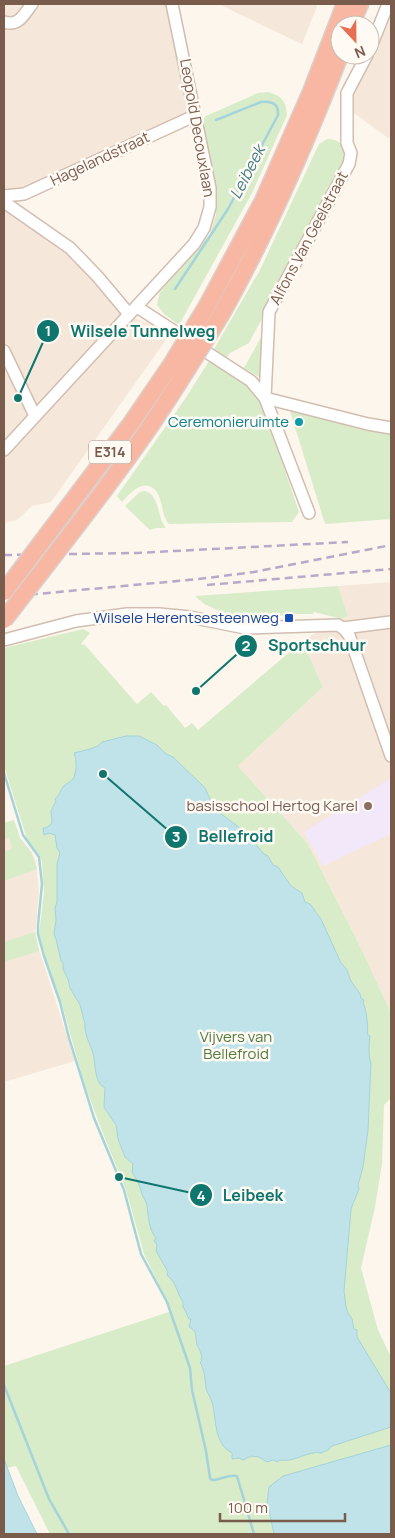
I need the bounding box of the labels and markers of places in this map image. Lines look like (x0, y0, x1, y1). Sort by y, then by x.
callout: Wilsele Tunnelweg (35, 315, 225, 346)
place label: Ceremonieruimte (168, 411, 289, 432)
marker: Ceremonieruimte (293, 416, 305, 428)
place label: Wilsele Herentsesteenweg (93, 607, 279, 628)
marker: Wilsele Herentsesteenweg (283, 612, 295, 624)
callout: Sportschuur (233, 630, 376, 661)
place label: basisschool Hertog Karel (187, 795, 358, 816)
marker: basisschool Hertog Karel (362, 800, 374, 812)
callout: Bellefroid (164, 821, 284, 852)
callout: Leibeek (188, 1180, 293, 1211)

